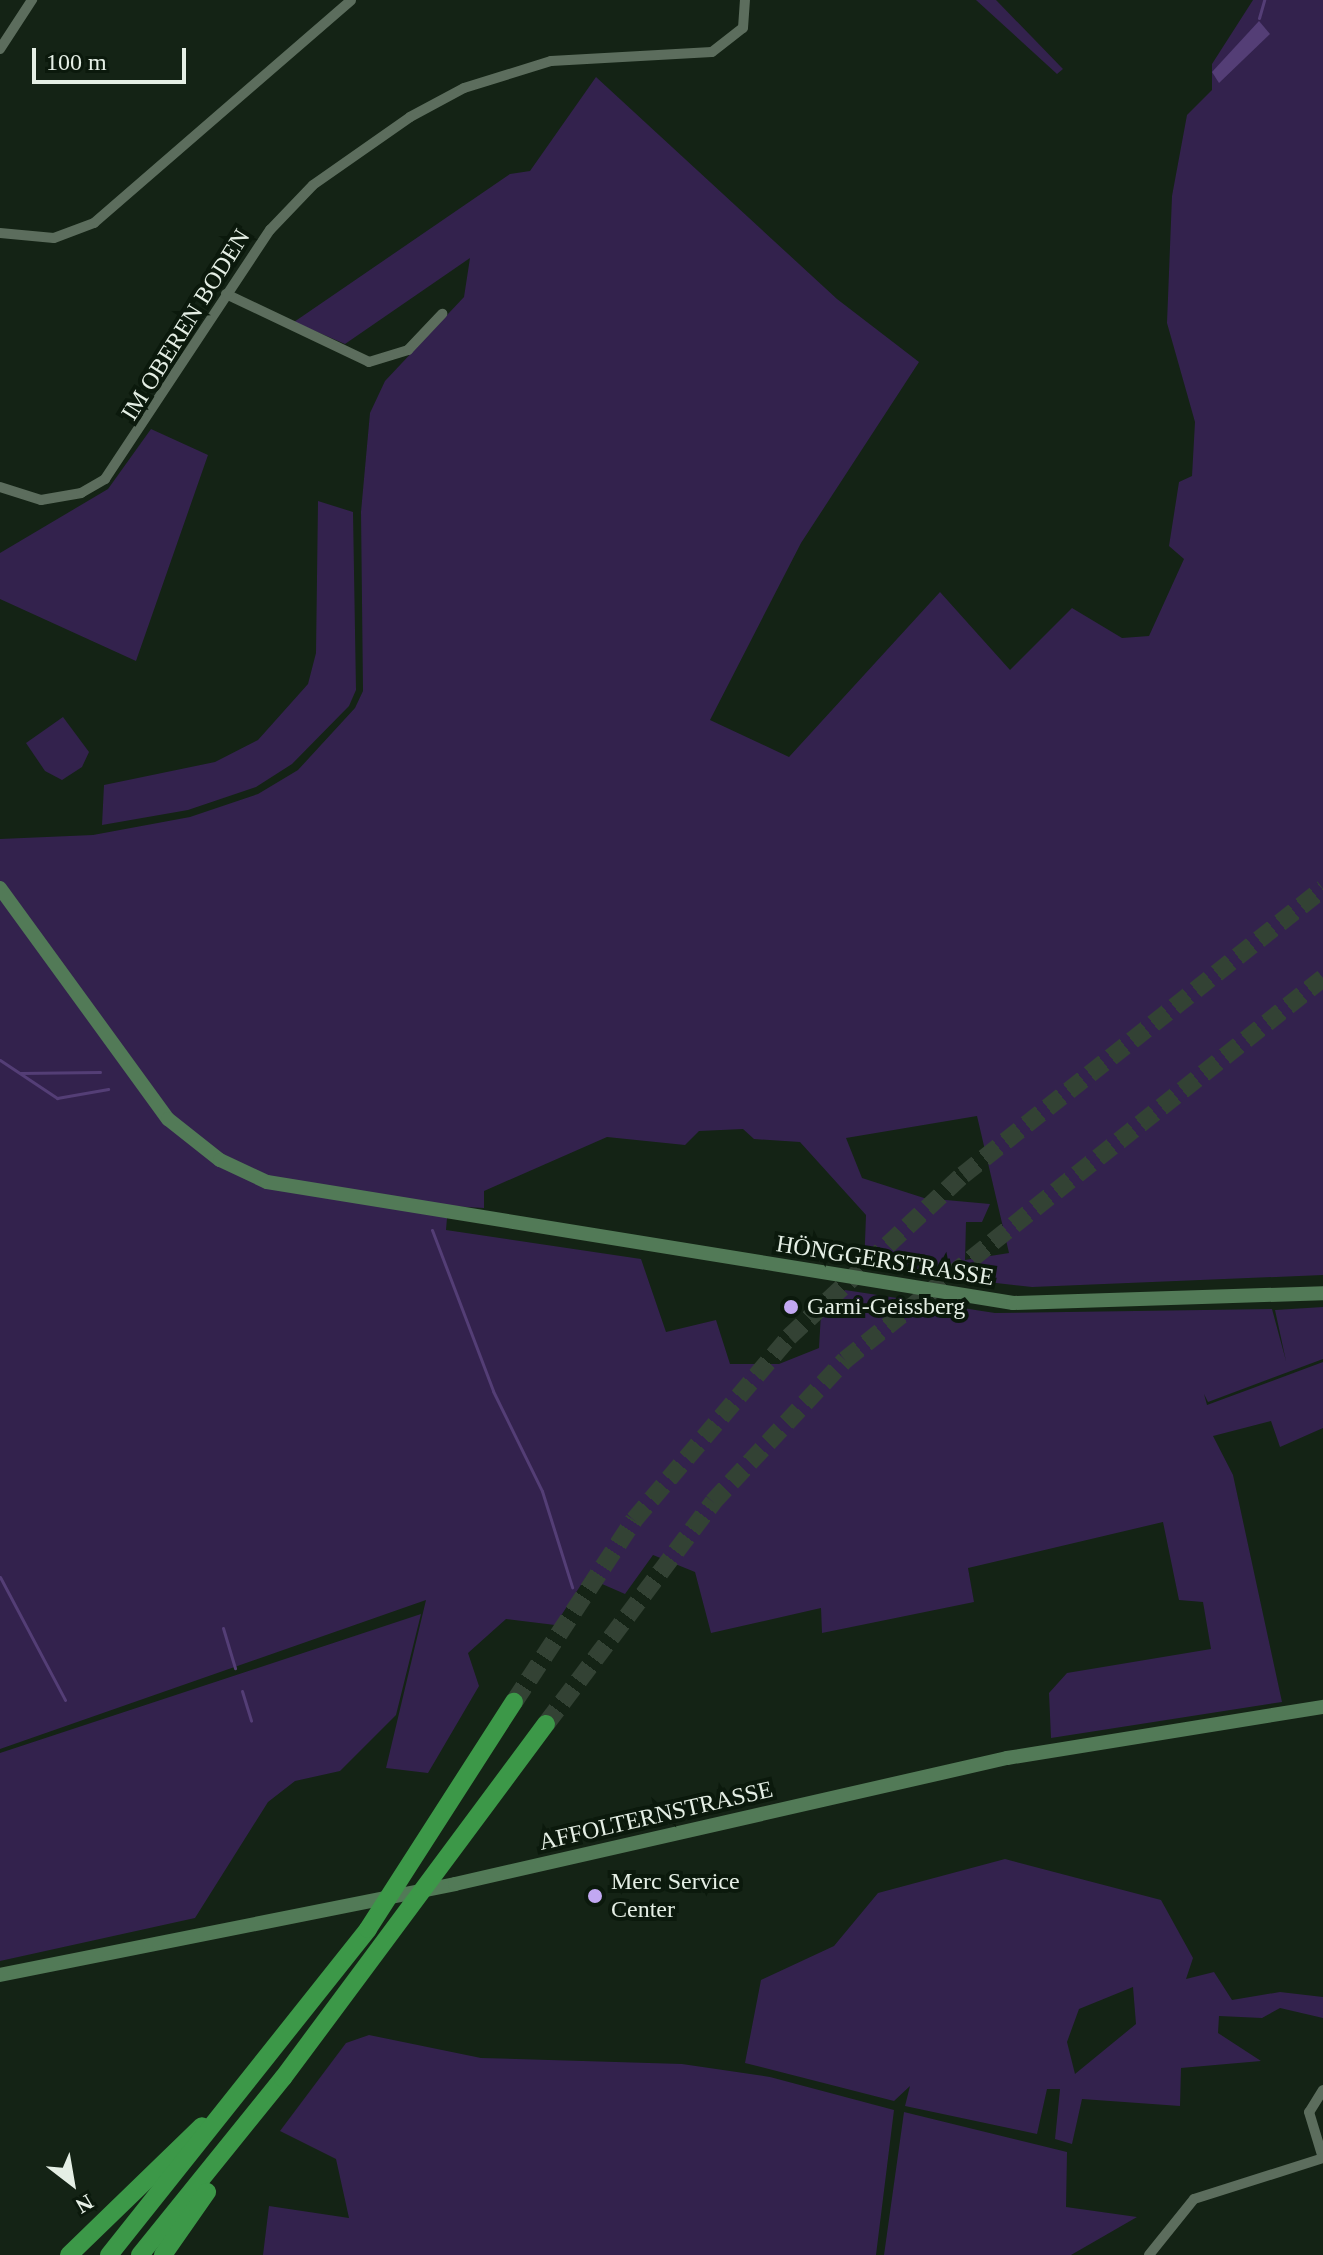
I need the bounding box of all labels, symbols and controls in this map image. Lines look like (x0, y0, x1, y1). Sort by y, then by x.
scale bar (36, 32, 190, 82)
text: 100 m (46, 49, 107, 75)
street label: IM OBEREN BODEN (115, 224, 257, 426)
street label: HÖNGGERSTRASSE (774, 1230, 996, 1292)
place label: Garni-Geissberg (807, 1293, 965, 1321)
marker: Garni-Geissberg (782, 1298, 800, 1316)
street label: AFFOLTERNSTRASSE (536, 1775, 776, 1857)
place label: Merc Service Center (611, 1868, 740, 1924)
marker: Merc Service Center (586, 1887, 604, 1905)
north arrow (32, 2143, 112, 2223)
text: N (71, 2189, 98, 2219)

